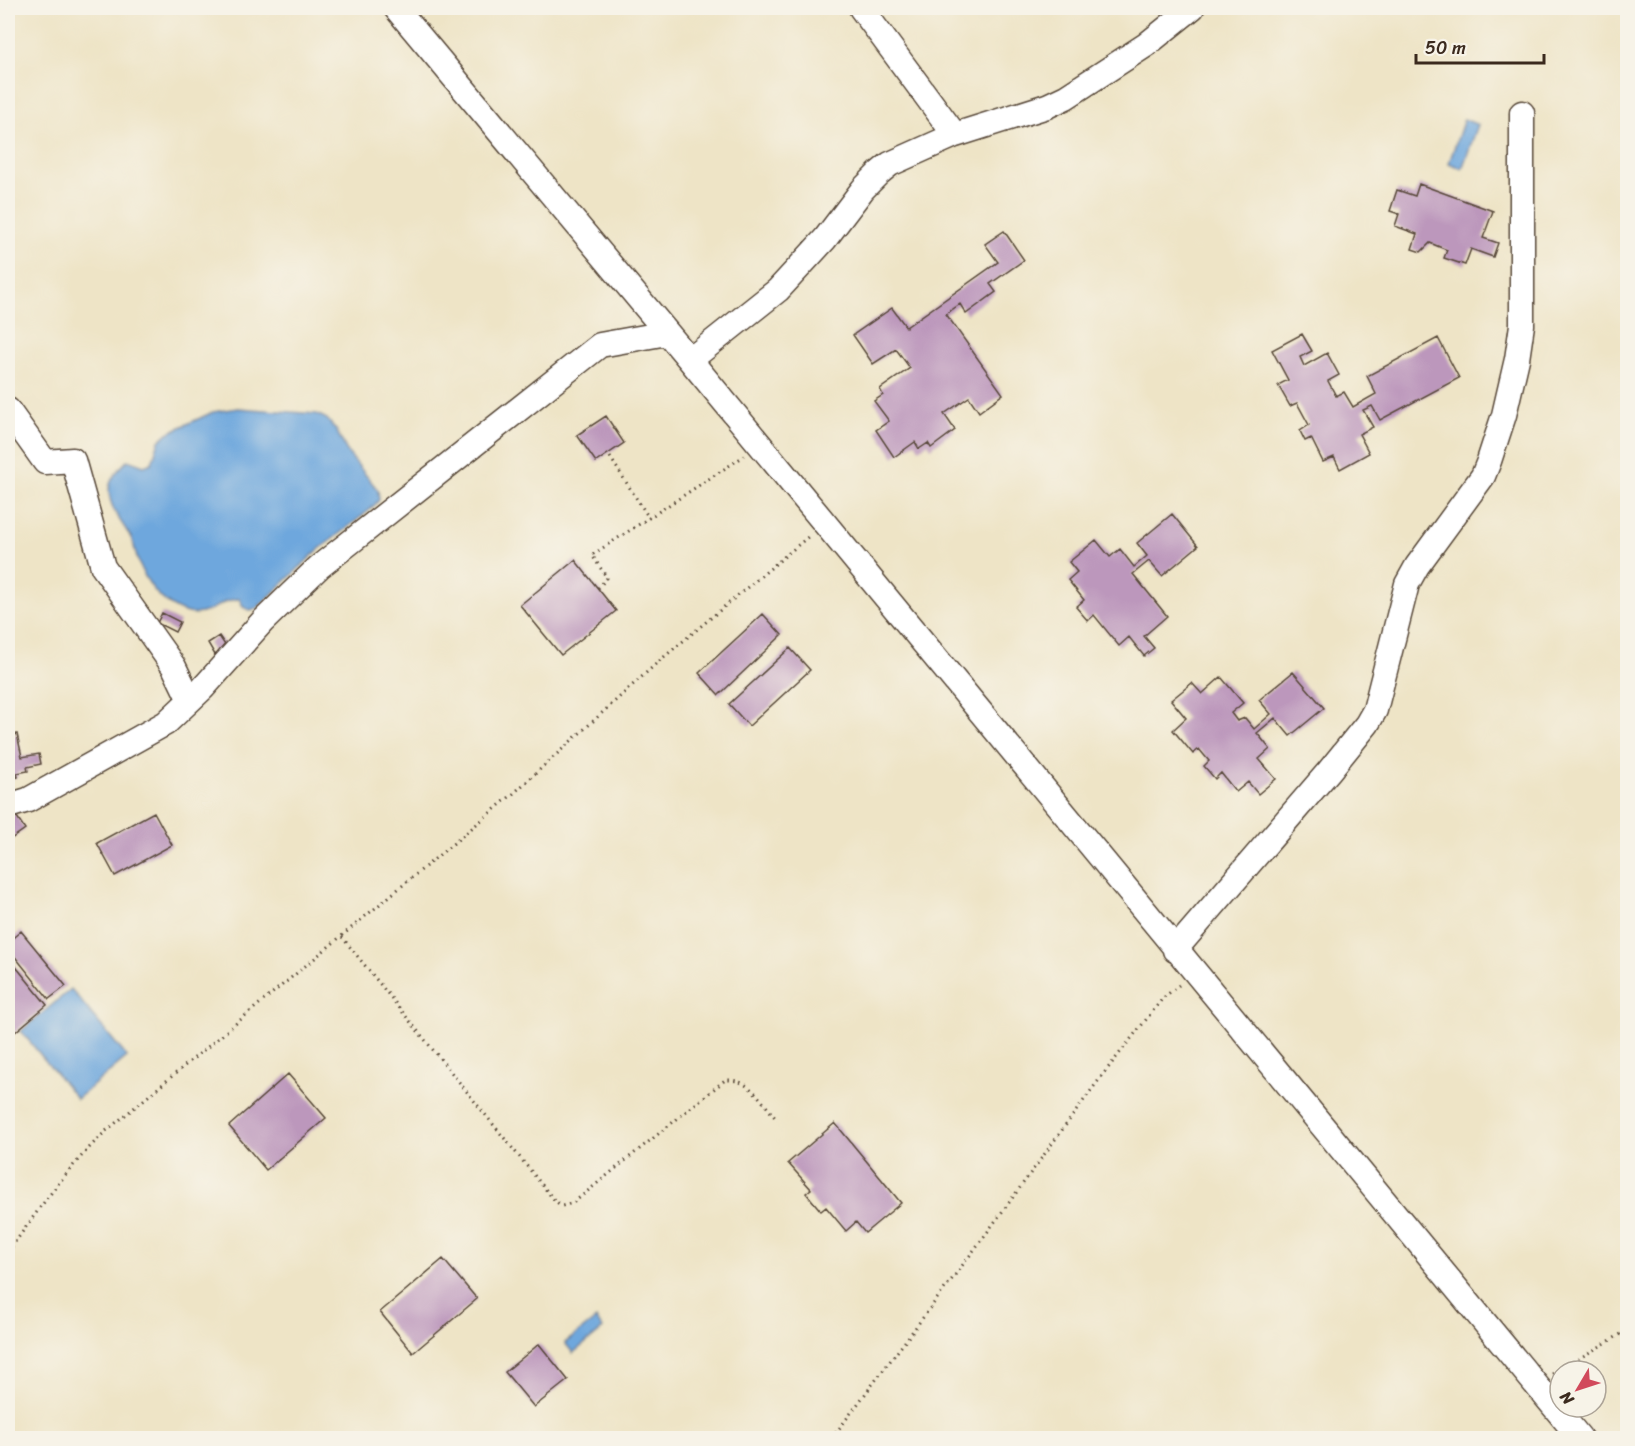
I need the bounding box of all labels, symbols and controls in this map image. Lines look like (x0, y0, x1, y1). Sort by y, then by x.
scale bar (1416, 27, 1544, 65)
text: 50 m (1425, 32, 1466, 64)
north arrow (1548, 1359, 1608, 1419)
text: N (1551, 1384, 1582, 1412)

